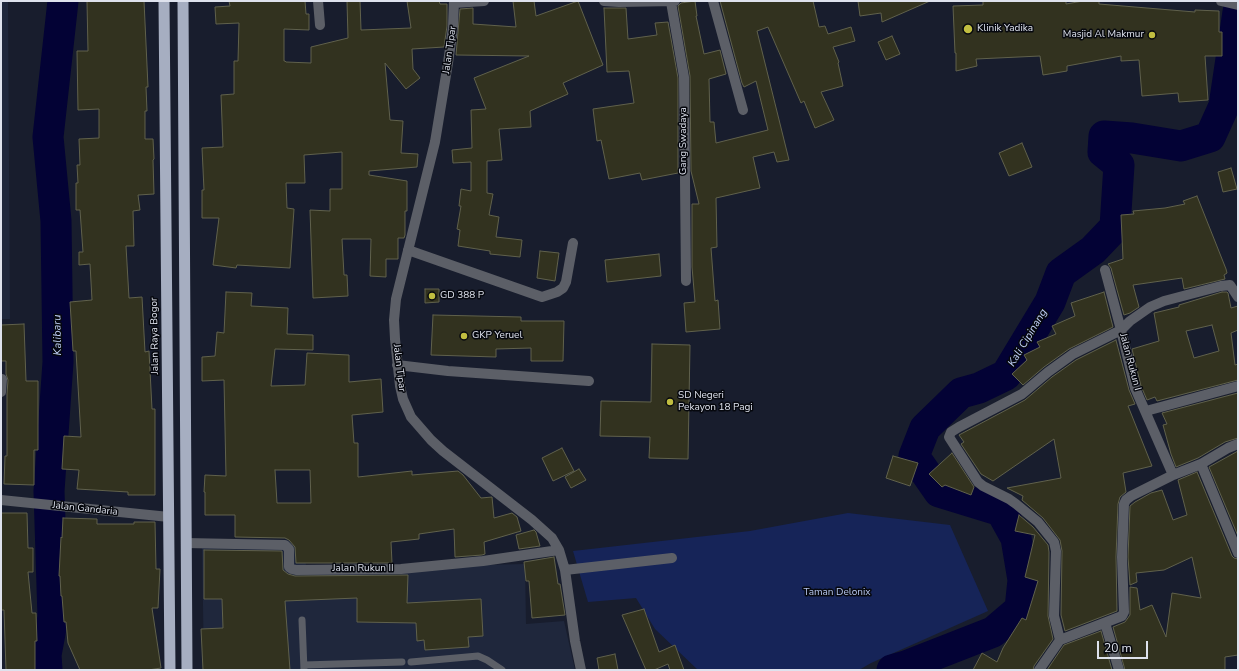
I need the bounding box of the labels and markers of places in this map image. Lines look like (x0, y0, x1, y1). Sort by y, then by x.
marker: Klinik Yadika (962, 23, 974, 35)
place label: Klinik Yadika (977, 23, 1033, 35)
place label: Masjid Al Makmur (1063, 29, 1144, 41)
marker: Masjid Al Makmur (1147, 30, 1157, 40)
place label: GD 388 P (440, 290, 484, 302)
marker: GD 388 P (427, 291, 437, 301)
place label: GKP Yeruel (472, 330, 522, 342)
marker: GKP Yeruel (459, 331, 469, 341)
place label: SD Negeri Pekayon 18 Pagi (678, 390, 753, 414)
marker: SD Negeri Pekayon 18 Pagi (665, 397, 675, 407)

